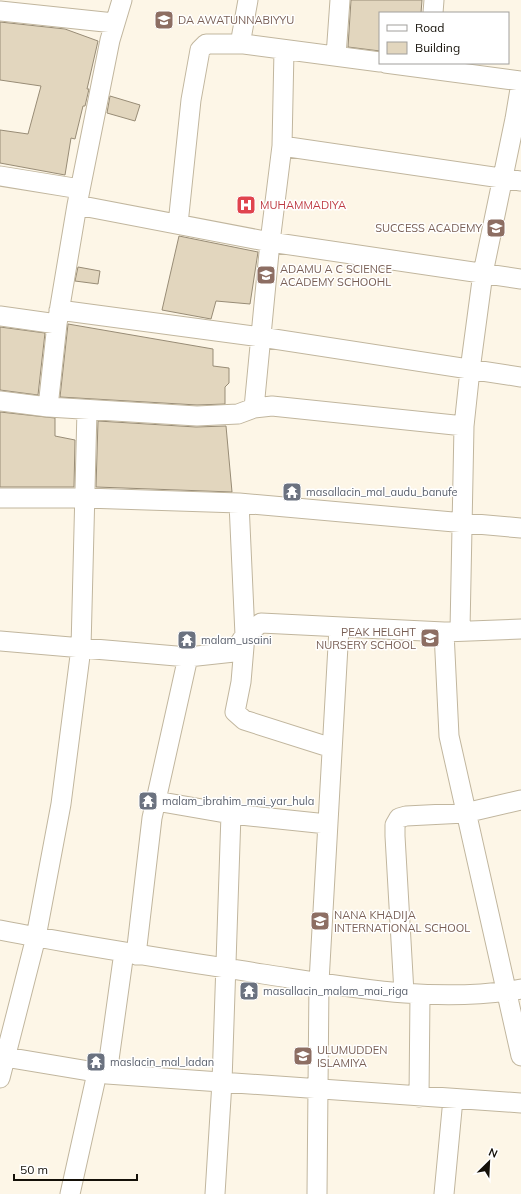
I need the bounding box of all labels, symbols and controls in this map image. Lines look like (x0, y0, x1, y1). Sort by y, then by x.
school or university icon: DA AWATUNNABIYYU (153, 9, 175, 31)
legend (379, 12, 509, 64)
place label: DA AWATUNNABIYYU (178, 13, 294, 27)
text: Road (415, 20, 444, 35)
text: Building (415, 40, 460, 55)
hospital icon: MUHAMMADIYA (235, 194, 257, 216)
place label: MUHAMMADIYA (260, 198, 346, 212)
school or university icon: SUCCESS ACADEMY (485, 217, 507, 239)
place label: SUCCESS ACADEMY (375, 221, 482, 235)
place label: ADAMU A C SCIENCE ACADEMY SCHOOHL (280, 262, 392, 289)
school or university icon: ADAMU A C SCIENCE ACADEMY SCHOOHL (255, 264, 277, 286)
temple icon: masallacin_mal_audu_banufe (281, 481, 303, 503)
place label: masallacin_mal_audu_banufe (306, 485, 458, 499)
place label: PEAK HELGHT NURSERY SCHOOL (316, 625, 416, 652)
school or university icon: PEAK HELGHT NURSERY SCHOOL (419, 627, 441, 649)
temple icon: malam_usaini (176, 629, 198, 651)
place label: malam_usaini (201, 633, 272, 647)
temple icon: malam_ibrahim_mai_yar_hula (137, 790, 159, 812)
place label: malam_ibrahim_mai_yar_hula (162, 794, 314, 808)
place label: NANA KHADIJA INTERNATIONAL SCHOOL (334, 908, 470, 935)
school or university icon: NANA KHADIJA INTERNATIONAL SCHOOL (309, 910, 331, 932)
temple icon: masallacin_malam_mai_riga (238, 980, 260, 1002)
place label: masallacin_malam_mai_riga (263, 984, 408, 998)
place label: ULUMUDDEN ISLAMIYA (317, 1043, 387, 1070)
school or university icon: ULUMUDDEN ISLAMIYA (292, 1045, 314, 1067)
temple icon: maslacin_mal_ladan (85, 1051, 107, 1073)
place label: maslacin_mal_ladan (110, 1055, 214, 1069)
north arrow (469, 1142, 509, 1182)
text: N (486, 1145, 500, 1161)
scale bar (14, 1156, 137, 1182)
text: 50 m (20, 1162, 48, 1177)

